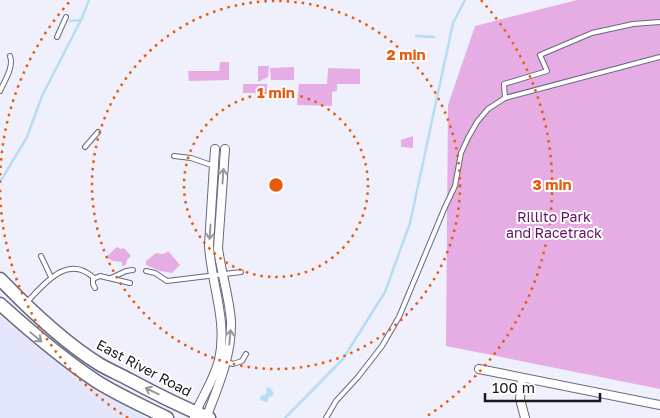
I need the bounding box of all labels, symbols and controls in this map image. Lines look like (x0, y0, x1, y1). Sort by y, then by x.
text: 2 min (386, 45, 426, 63)
text: 1 min (257, 83, 295, 101)
one-way arrow (218, 168, 228, 184)
text: 3 min (532, 175, 572, 193)
centre of rings (267, 176, 285, 194)
park label: Rillito Park and Racetrack (506, 208, 602, 241)
one-way arrow (205, 224, 214, 240)
one-way arrow (225, 329, 235, 345)
one-way arrow (30, 331, 43, 343)
street label: East River Road (94, 335, 195, 400)
scale bar (485, 370, 600, 402)
text: 100 m (492, 378, 535, 396)
one-way arrow (144, 386, 159, 396)

